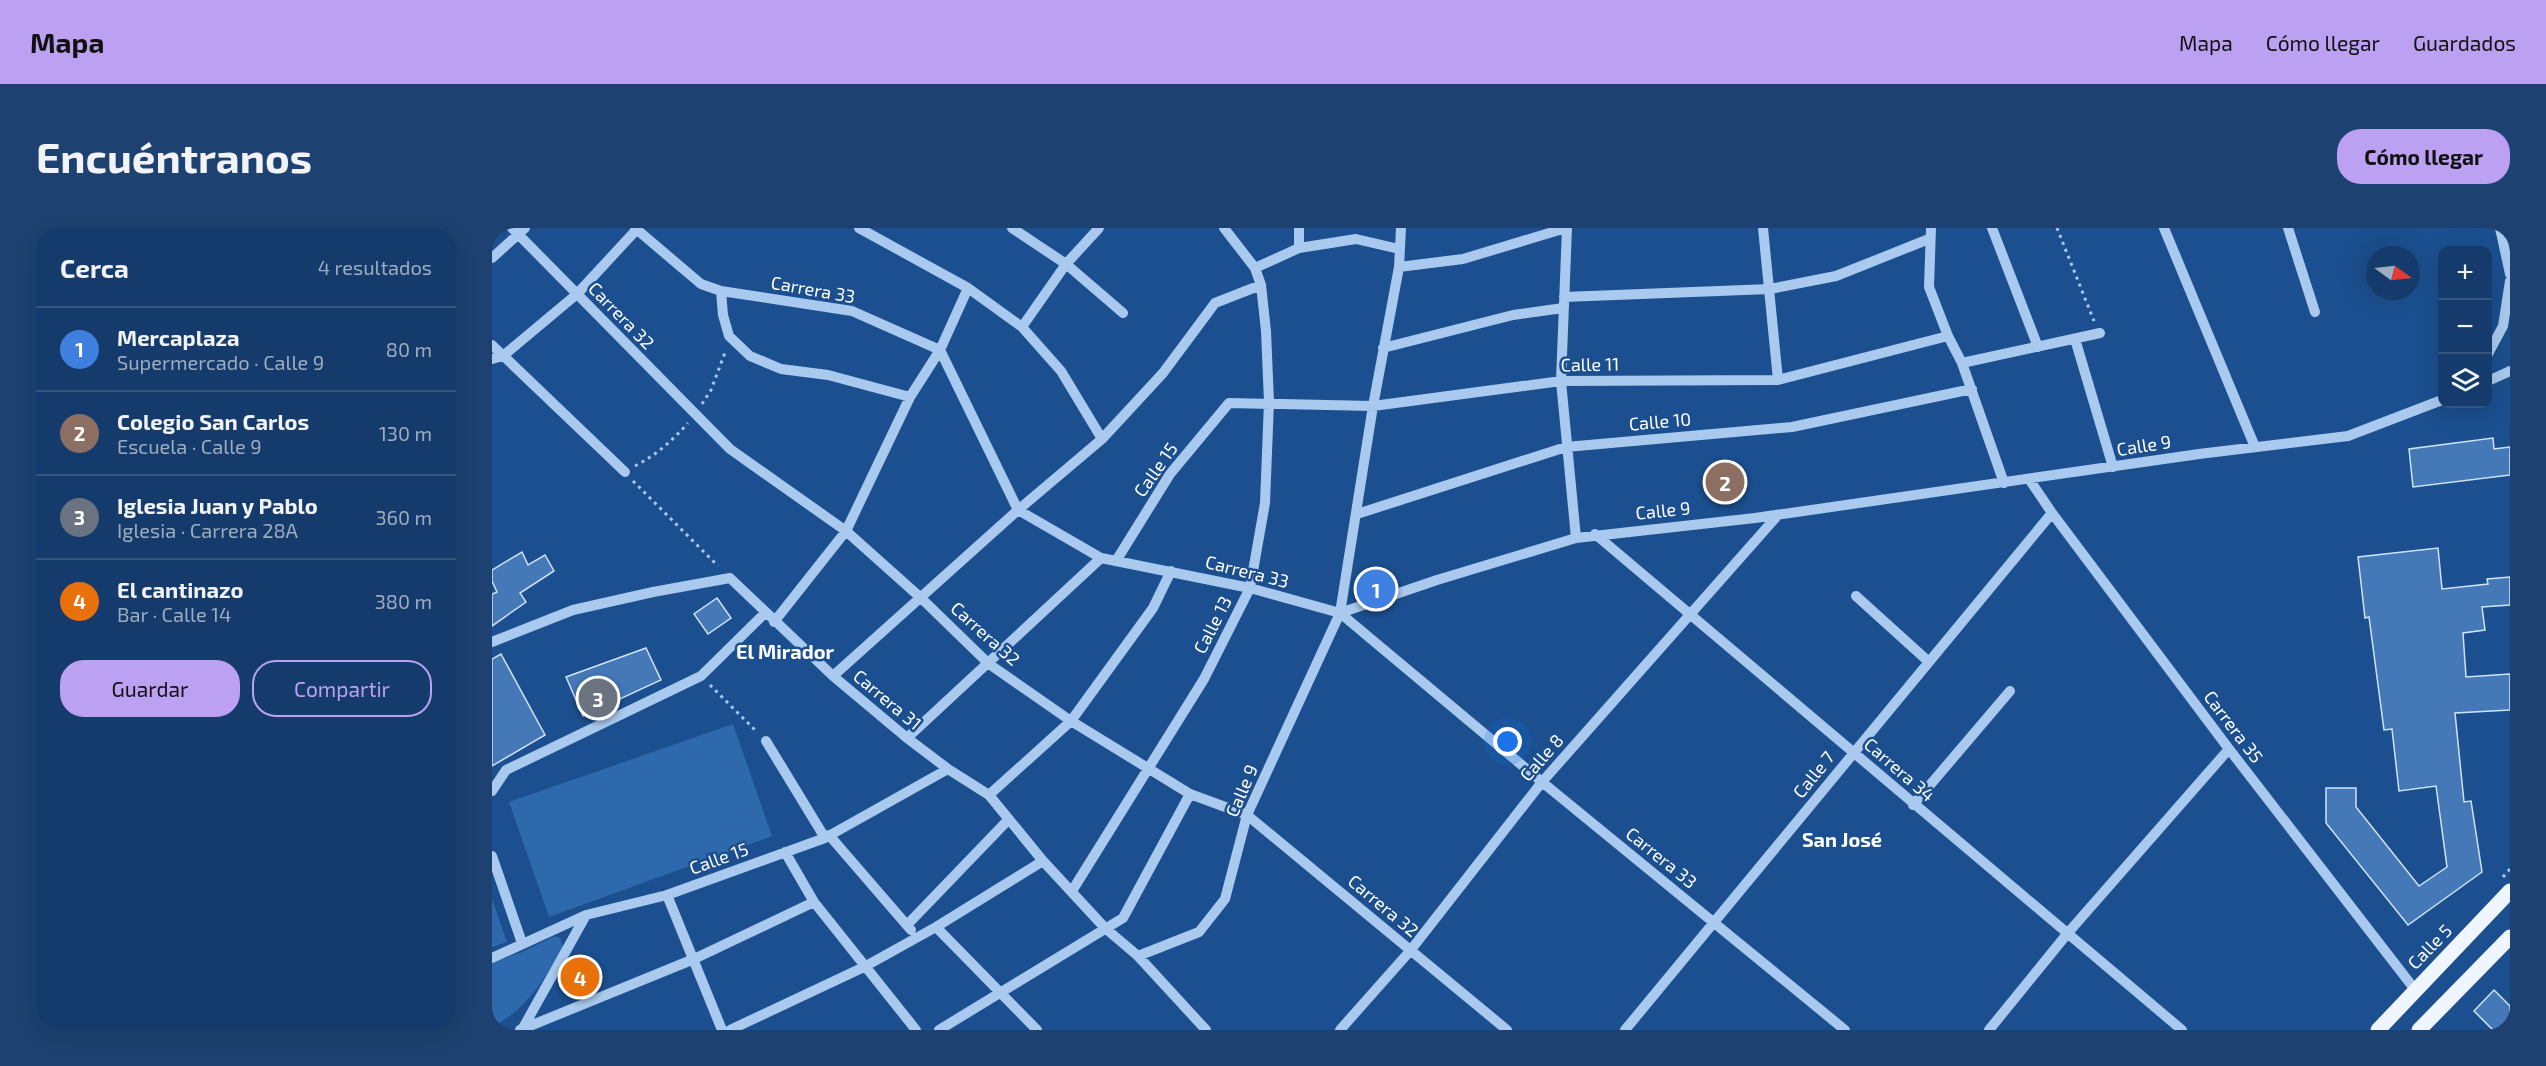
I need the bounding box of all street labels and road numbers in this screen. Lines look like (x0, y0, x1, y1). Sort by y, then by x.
street label: Carrera 33 (769, 271, 857, 307)
street label: Carrera 32 (584, 277, 659, 354)
street label: Calle 11 (1560, 352, 1620, 376)
street label: Calle 10 (1628, 407, 1692, 435)
street label: Calle 9 (2115, 430, 2173, 460)
street label: Calle 15 (1129, 438, 1182, 501)
street label: Calle 9 (1634, 496, 1691, 524)
street label: Carrera 33 (1203, 550, 1291, 592)
street label: Calle 13 (1188, 592, 1236, 657)
street label: Carrera 32 (947, 597, 1025, 670)
street label: Carrera 31 (849, 664, 926, 734)
street label: Carrera 35 (2200, 686, 2268, 767)
street label: Calle 8 (1515, 729, 1568, 785)
street label: Carrera 34 (1860, 733, 1939, 806)
street label: Calle 7 (1788, 747, 1839, 802)
street label: Calle 9 (1220, 761, 1262, 820)
street label: Carrera 33 (1622, 822, 1702, 893)
street label: Calle 15 (686, 837, 751, 879)
street label: Carrera 32 (1344, 869, 1423, 941)
street label: Calle 5 (2403, 919, 2456, 973)

